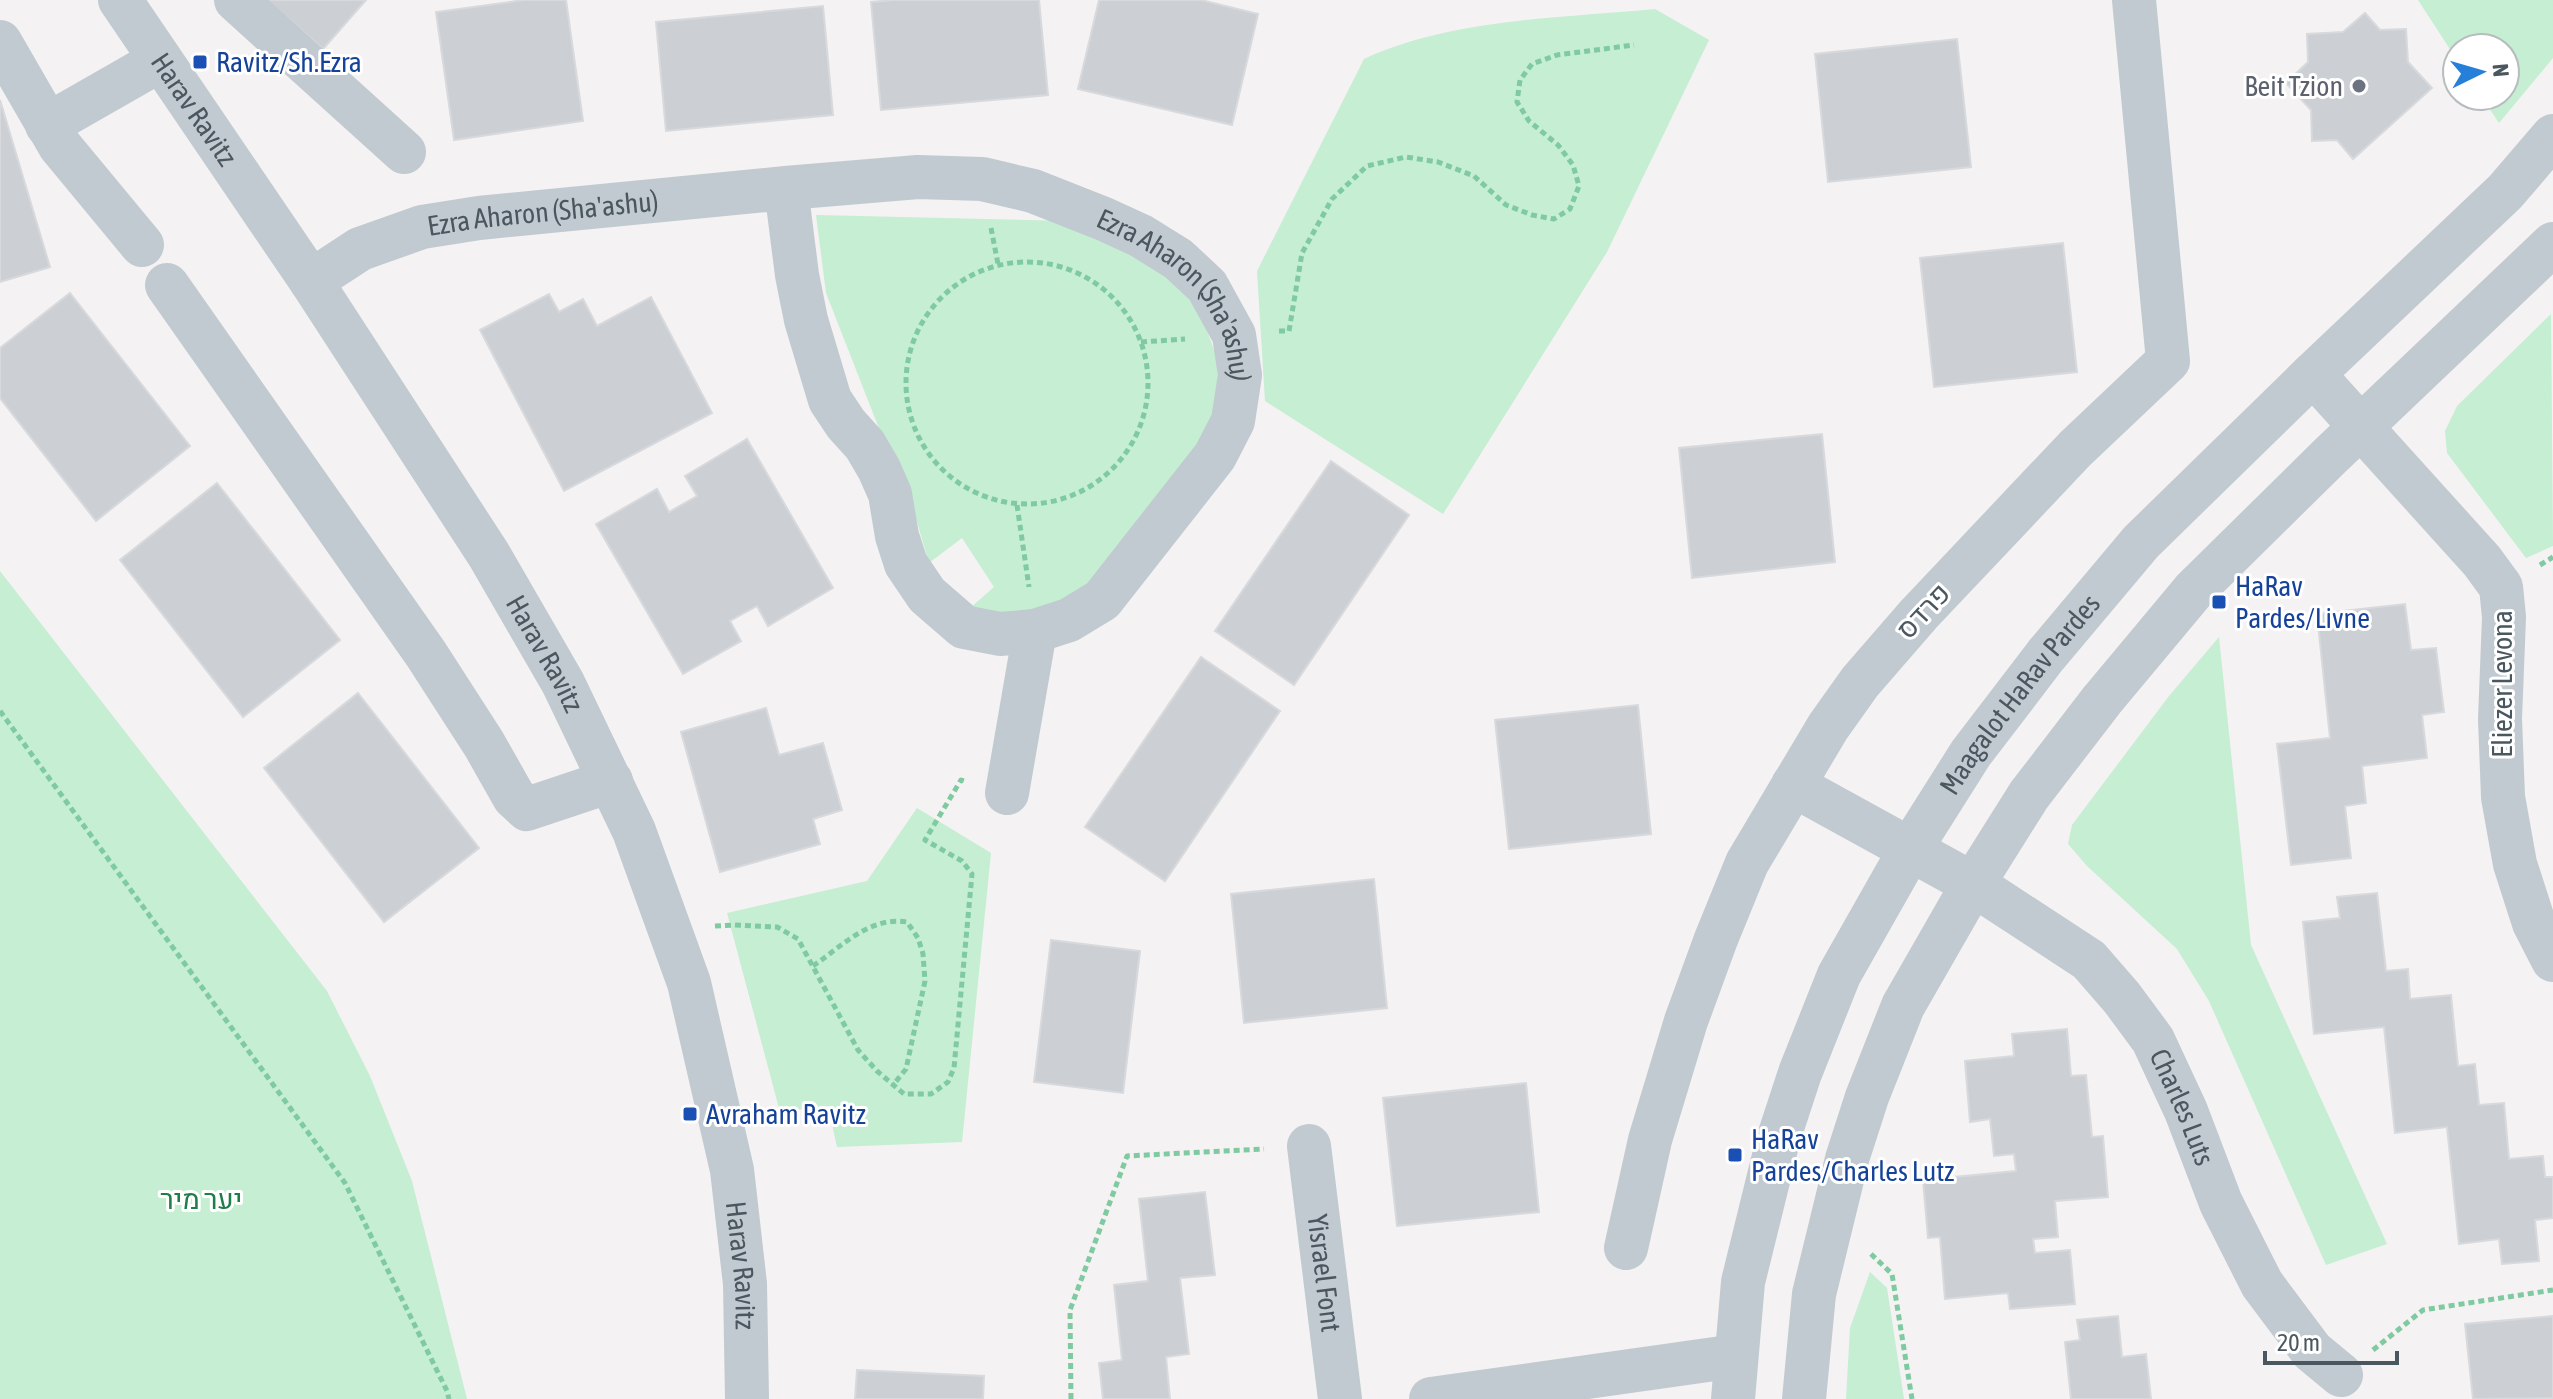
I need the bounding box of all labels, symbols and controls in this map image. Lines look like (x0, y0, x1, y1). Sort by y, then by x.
north arrow (2441, 32, 2521, 112)
place label: Ravitz/Sh.Ezra (216, 46, 362, 78)
street label: Harav Ravitz (145, 47, 244, 171)
marker: Ravitz/Sh.Ezra (191, 53, 209, 71)
text: N (2487, 63, 2514, 78)
place label: Beit Tzion (2244, 70, 2343, 102)
marker: Beit Tzion (2350, 77, 2368, 95)
street label: Ezra Aharon (Sha'ashu) (425, 185, 660, 242)
street label: Ezra Aharon (Sha'ashu) (1092, 202, 1256, 384)
place label: HaRav Pardes/Livne (2235, 570, 2370, 634)
street label: פרדס (1890, 577, 1956, 645)
street label: Maagalot HaRav Pardes (1933, 588, 2106, 800)
street label: Harav Ravitz (500, 590, 590, 717)
marker: HaRav Pardes/Livne (2210, 593, 2228, 611)
street label: Eliezer Levona (2486, 610, 2518, 758)
street label: Charles Luts (2143, 1044, 2221, 1170)
place label: Avraham Ravitz (706, 1098, 866, 1130)
marker: Avraham Ravitz (681, 1105, 699, 1123)
place label: HaRav Pardes/Charles Lutz (1751, 1123, 1954, 1187)
marker: HaRav Pardes/Charles Lutz (1726, 1146, 1744, 1164)
park label: יער מיר (160, 1183, 242, 1215)
street label: Harav Ravitz (720, 1200, 762, 1330)
street label: Yisrael Font (1301, 1212, 1348, 1334)
scale bar (2265, 1315, 2397, 1365)
text: 20 m (2277, 1329, 2320, 1356)

